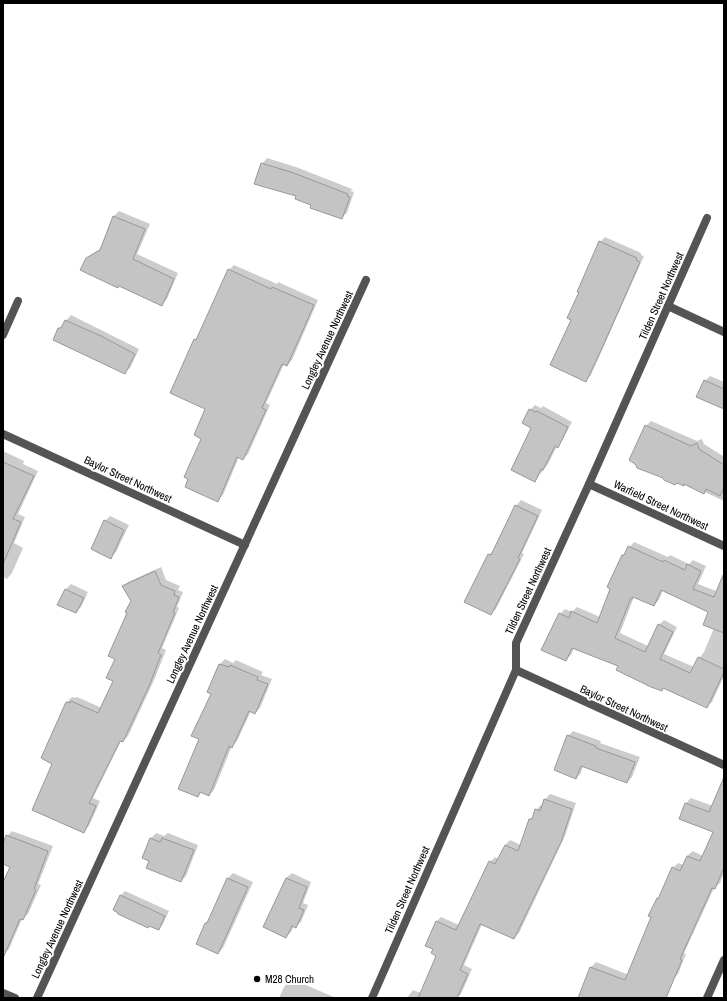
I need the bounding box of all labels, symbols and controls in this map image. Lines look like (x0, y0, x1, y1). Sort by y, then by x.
street label: Tilden Street Northwest (635, 250, 687, 342)
street label: Longley Avenue Northwest (298, 288, 356, 392)
street label: Baylor Street Northwest (82, 453, 175, 506)
street label: Warfield Street Northwest (611, 477, 711, 533)
street label: Tilden Street Northwest (502, 545, 555, 637)
street label: Longley Avenue Northwest (163, 582, 221, 686)
street label: Baylor Street Northwest (578, 682, 671, 735)
street label: Tilden Street Northwest (381, 844, 433, 936)
street label: Longley Avenue Northwest (28, 877, 86, 981)
place label: M28 Church (265, 972, 314, 986)
marker: M28 Church (252, 974, 262, 984)

